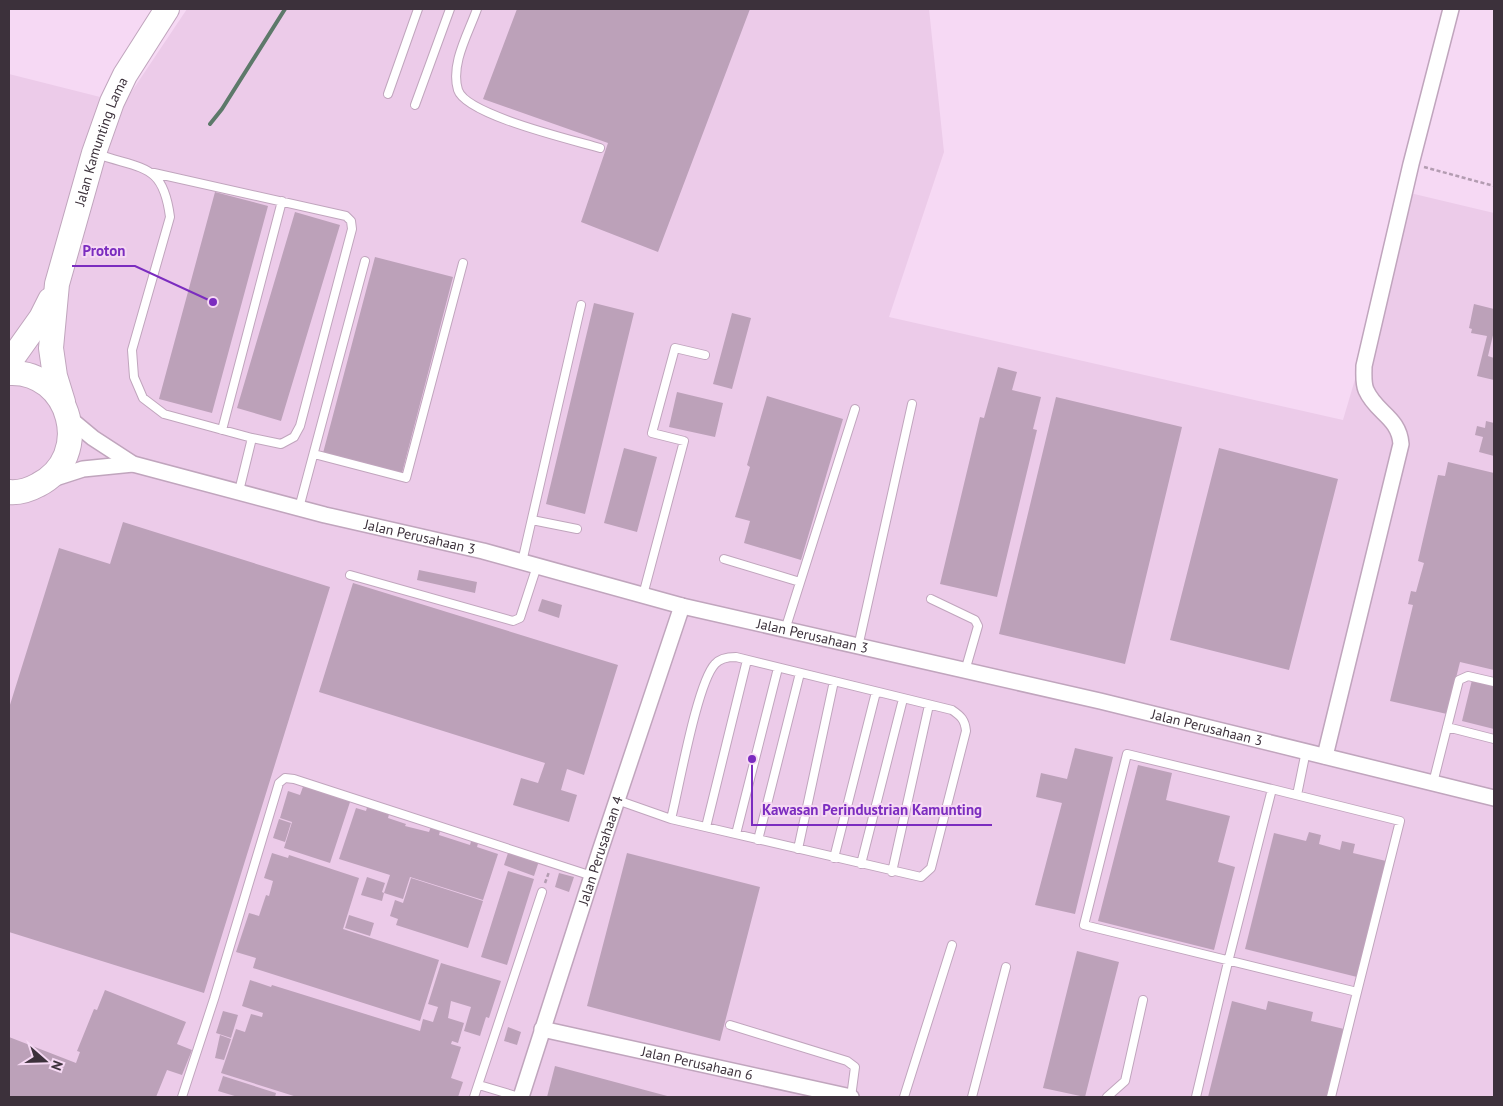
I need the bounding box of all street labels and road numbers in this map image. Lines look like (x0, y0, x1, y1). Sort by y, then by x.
street label: Jalan Kamunting Lama (70, 74, 132, 209)
street label: Jalan Perusahaan 3 (362, 515, 477, 558)
street label: Jalan Perusahaan 3 (754, 614, 870, 657)
street label: Jalan Perusahaan 3 (1149, 705, 1264, 750)
street label: Jalan Perusahaan 4 (574, 793, 627, 908)
street label: Jalan Perusahaan 6 (639, 1042, 755, 1084)

